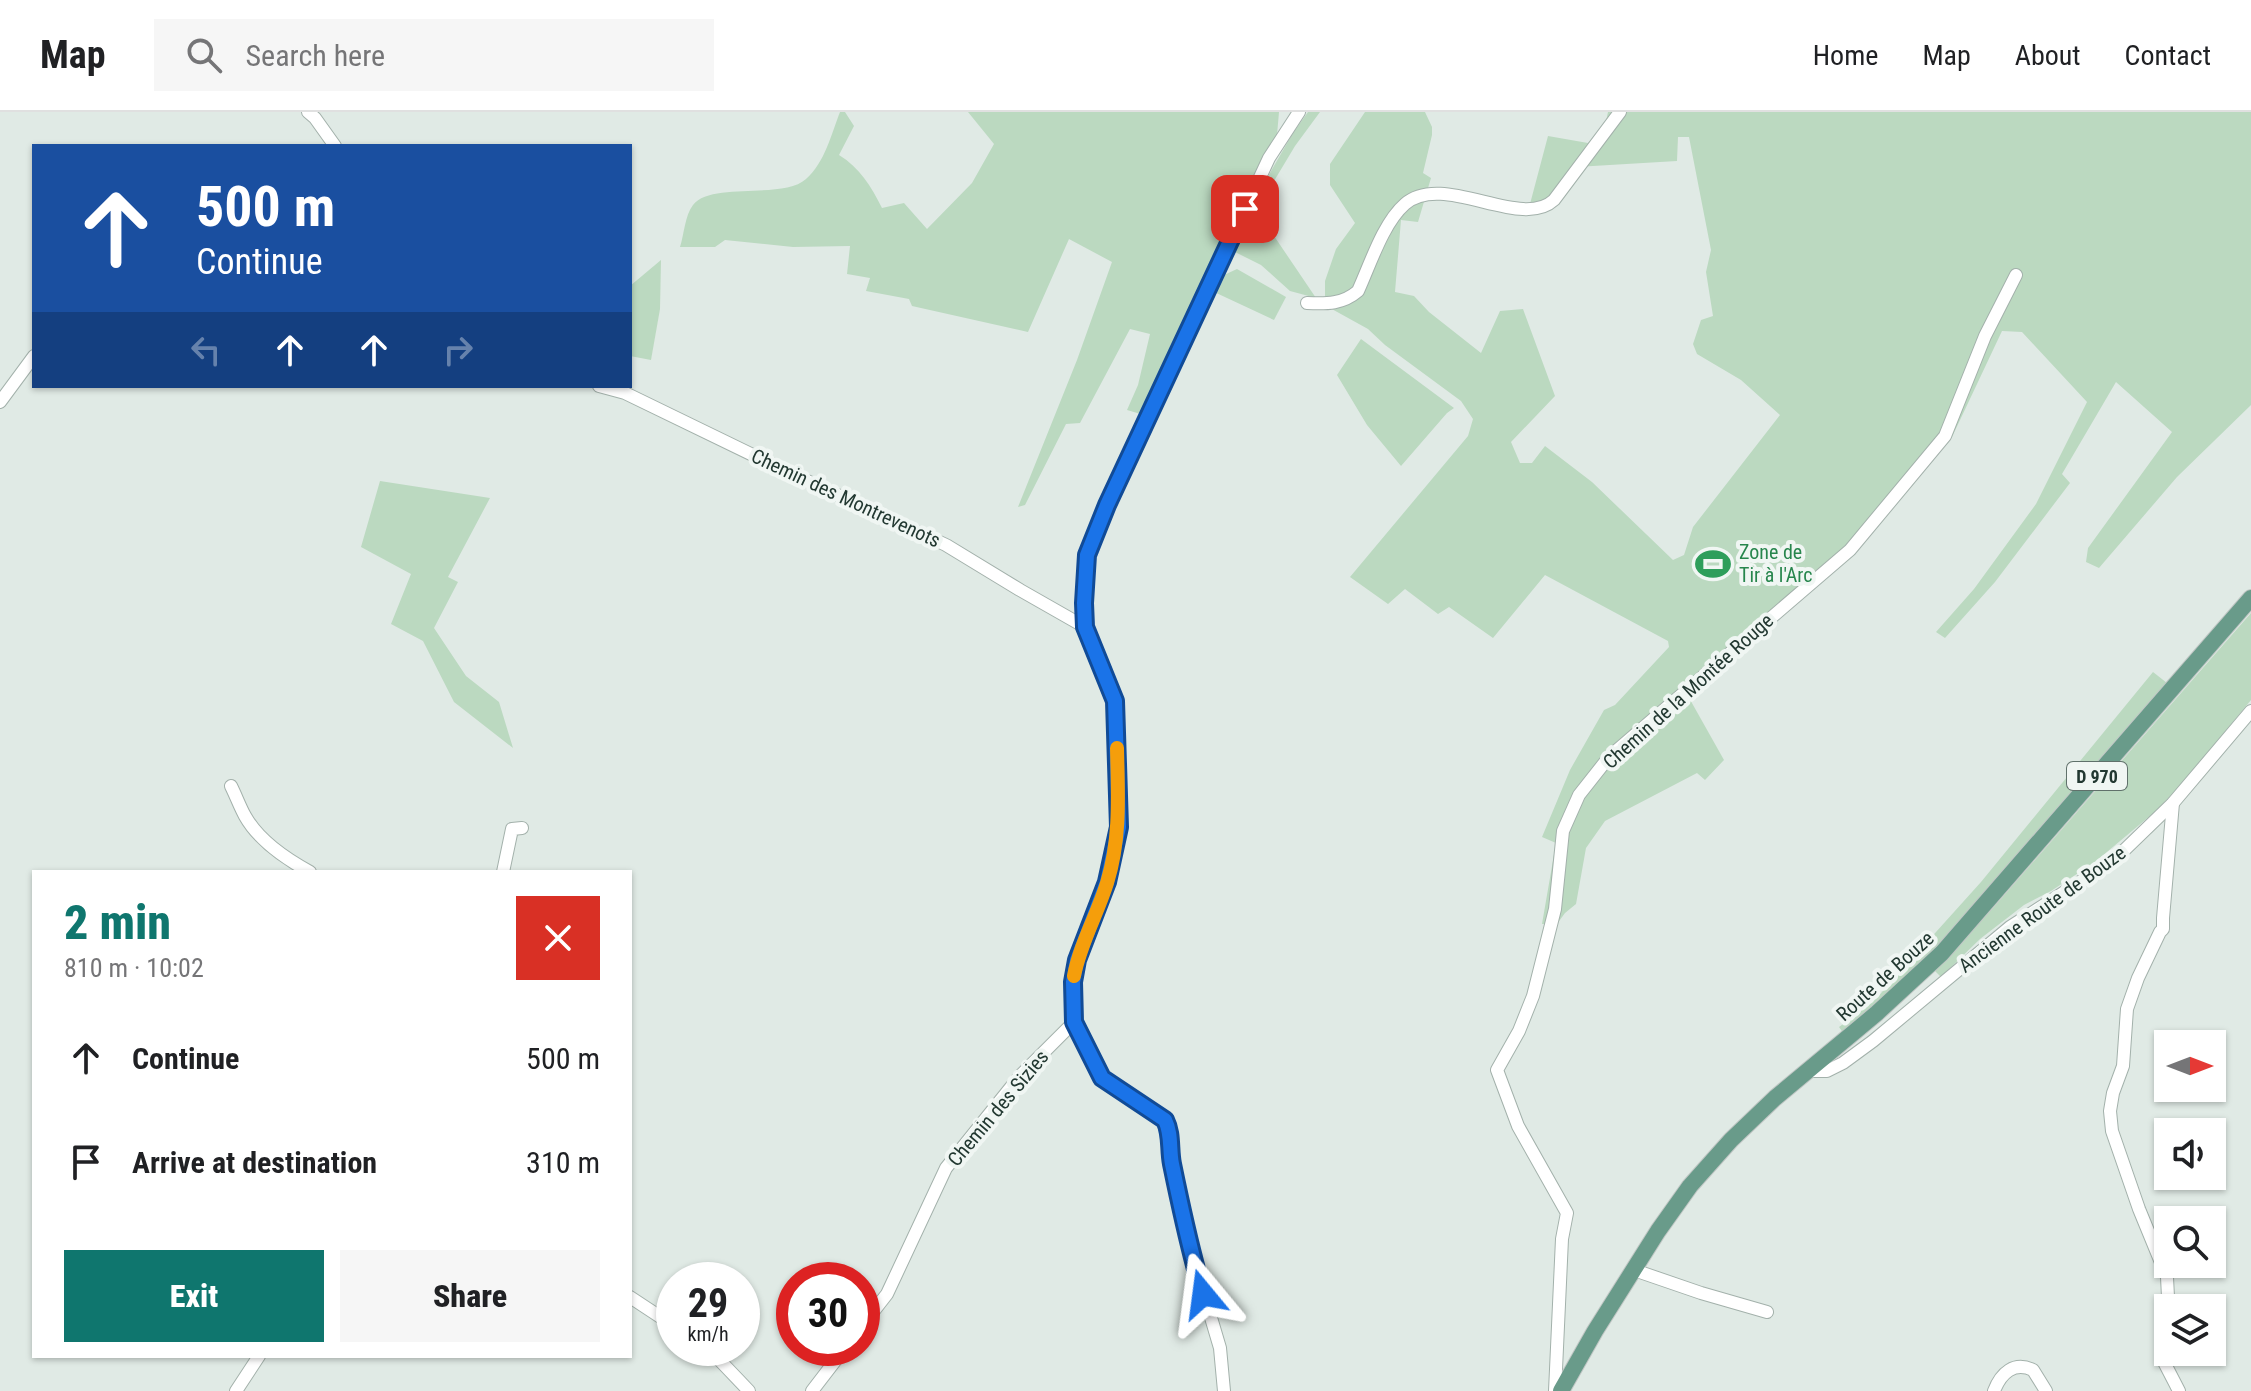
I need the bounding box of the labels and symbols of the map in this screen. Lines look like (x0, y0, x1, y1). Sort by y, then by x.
pin (1211, 175, 1279, 243)
street label: Chemin des Montrevenots (748, 444, 944, 552)
place label: Zone de Tir à l'Arc (1739, 540, 1812, 587)
sports icon: Zone de Tir à l'Arc (1694, 545, 1732, 583)
street label: Chemin de la Montée Rouge (1598, 608, 1778, 774)
road number: D 970 (2067, 762, 2127, 790)
street label: Ancienne Route de Bouze (1954, 840, 2130, 978)
street label: Route de Bouze (1831, 926, 1939, 1026)
north arrow (2154, 1030, 2226, 1102)
street label: Chemin des Sizies (942, 1045, 1054, 1171)
position arrow (1161, 1252, 1245, 1336)
speed limit sign: 30 (776, 1262, 880, 1366)

